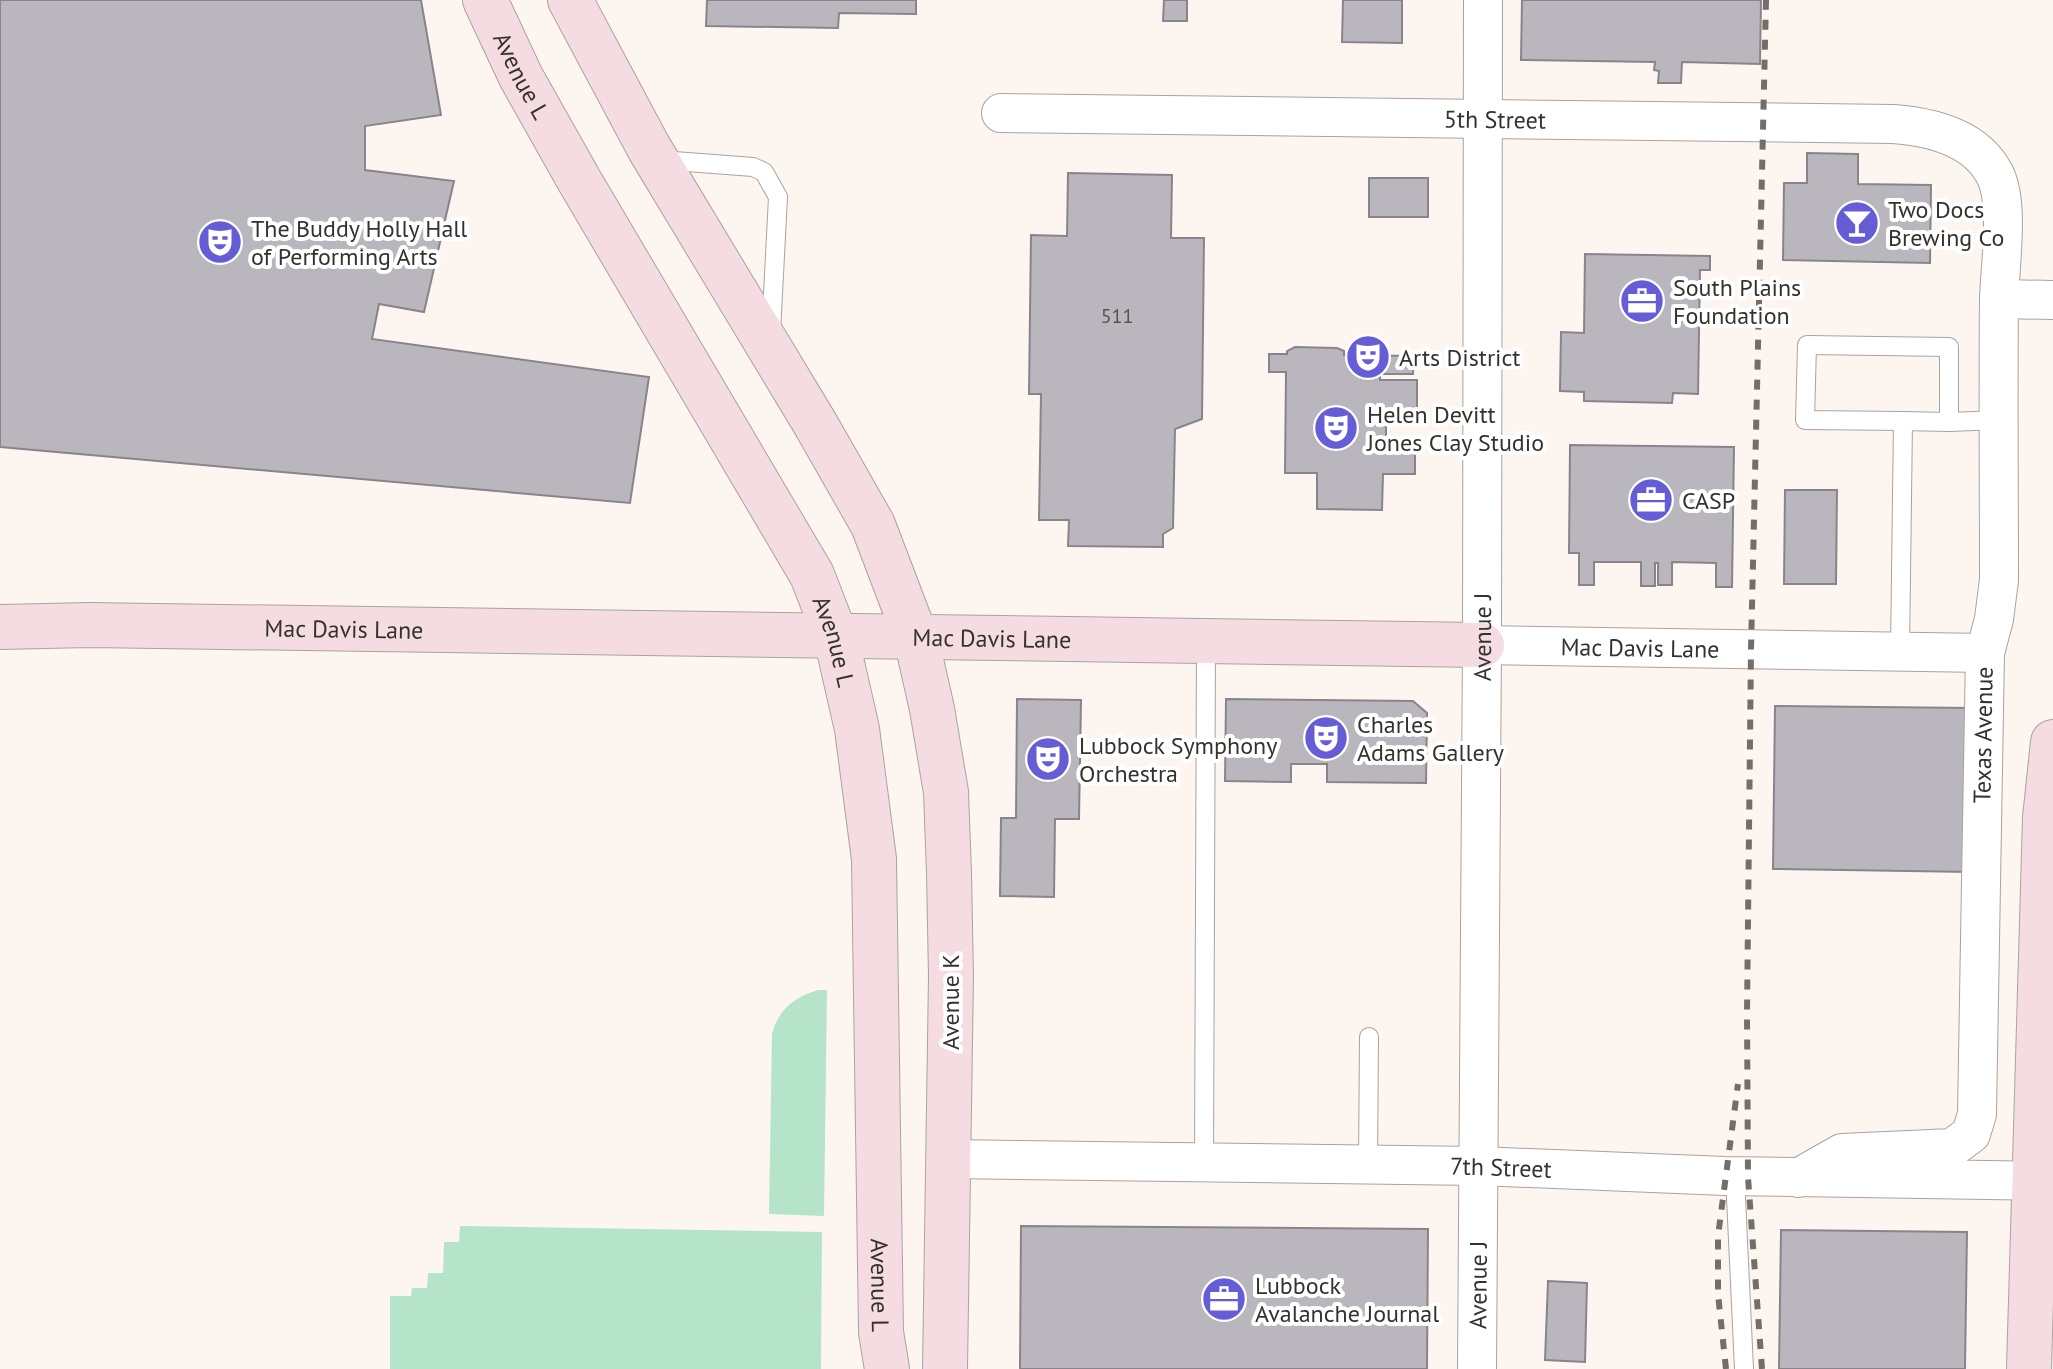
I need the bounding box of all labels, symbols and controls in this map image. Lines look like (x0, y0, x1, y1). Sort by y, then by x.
street label: Avenue L (487, 27, 557, 125)
street label: 5th Street (1444, 103, 1546, 135)
place label: Two Docs Brewing Co (1888, 194, 2004, 253)
bar icon: Two Docs Brewing Co (1833, 199, 1881, 247)
place label: The Buddy Holly Hall of Performing Arts (251, 213, 467, 272)
theatre icon: The Buddy Holly Hall of Performing Arts (196, 218, 244, 266)
place label: South Plains Foundation (1673, 272, 1801, 331)
office icon: South Plains Foundation (1618, 277, 1666, 325)
house number: 511 (1101, 303, 1133, 329)
theatre icon: Arts District (1344, 333, 1392, 381)
place label: Arts District (1399, 342, 1521, 373)
place label: Helen Devitt Jones Clay Studio (1366, 399, 1544, 458)
theatre icon: Helen Devitt Jones Clay Studio (1312, 404, 1360, 452)
office icon: CASP (1627, 476, 1675, 524)
place label: CASP (1682, 485, 1735, 516)
street label: Avenue L (806, 591, 862, 690)
street label: Avenue J (1466, 593, 1498, 681)
street label: Mac Davis Lane (264, 612, 424, 645)
street label: Mac Davis Lane (912, 621, 1072, 655)
street label: Mac Davis Lane (1560, 631, 1720, 664)
street label: Texas Avenue (1966, 666, 2000, 804)
place label: Charles Adams Gallery (1357, 709, 1504, 768)
theatre icon: Charles Adams Gallery (1302, 714, 1350, 762)
place label: Lubbock Symphony Orchestra (1079, 730, 1277, 789)
theatre icon: Lubbock Symphony Orchestra (1024, 735, 1072, 783)
street label: Avenue K (935, 954, 966, 1050)
street label: 7th Street (1450, 1150, 1552, 1184)
street label: Avenue L (864, 1238, 896, 1332)
street label: Avenue J (1462, 1241, 1493, 1329)
place label: Lubbock Avalanche Journal (1255, 1270, 1439, 1329)
office icon: Lubbock Avalanche Journal (1200, 1275, 1248, 1323)

